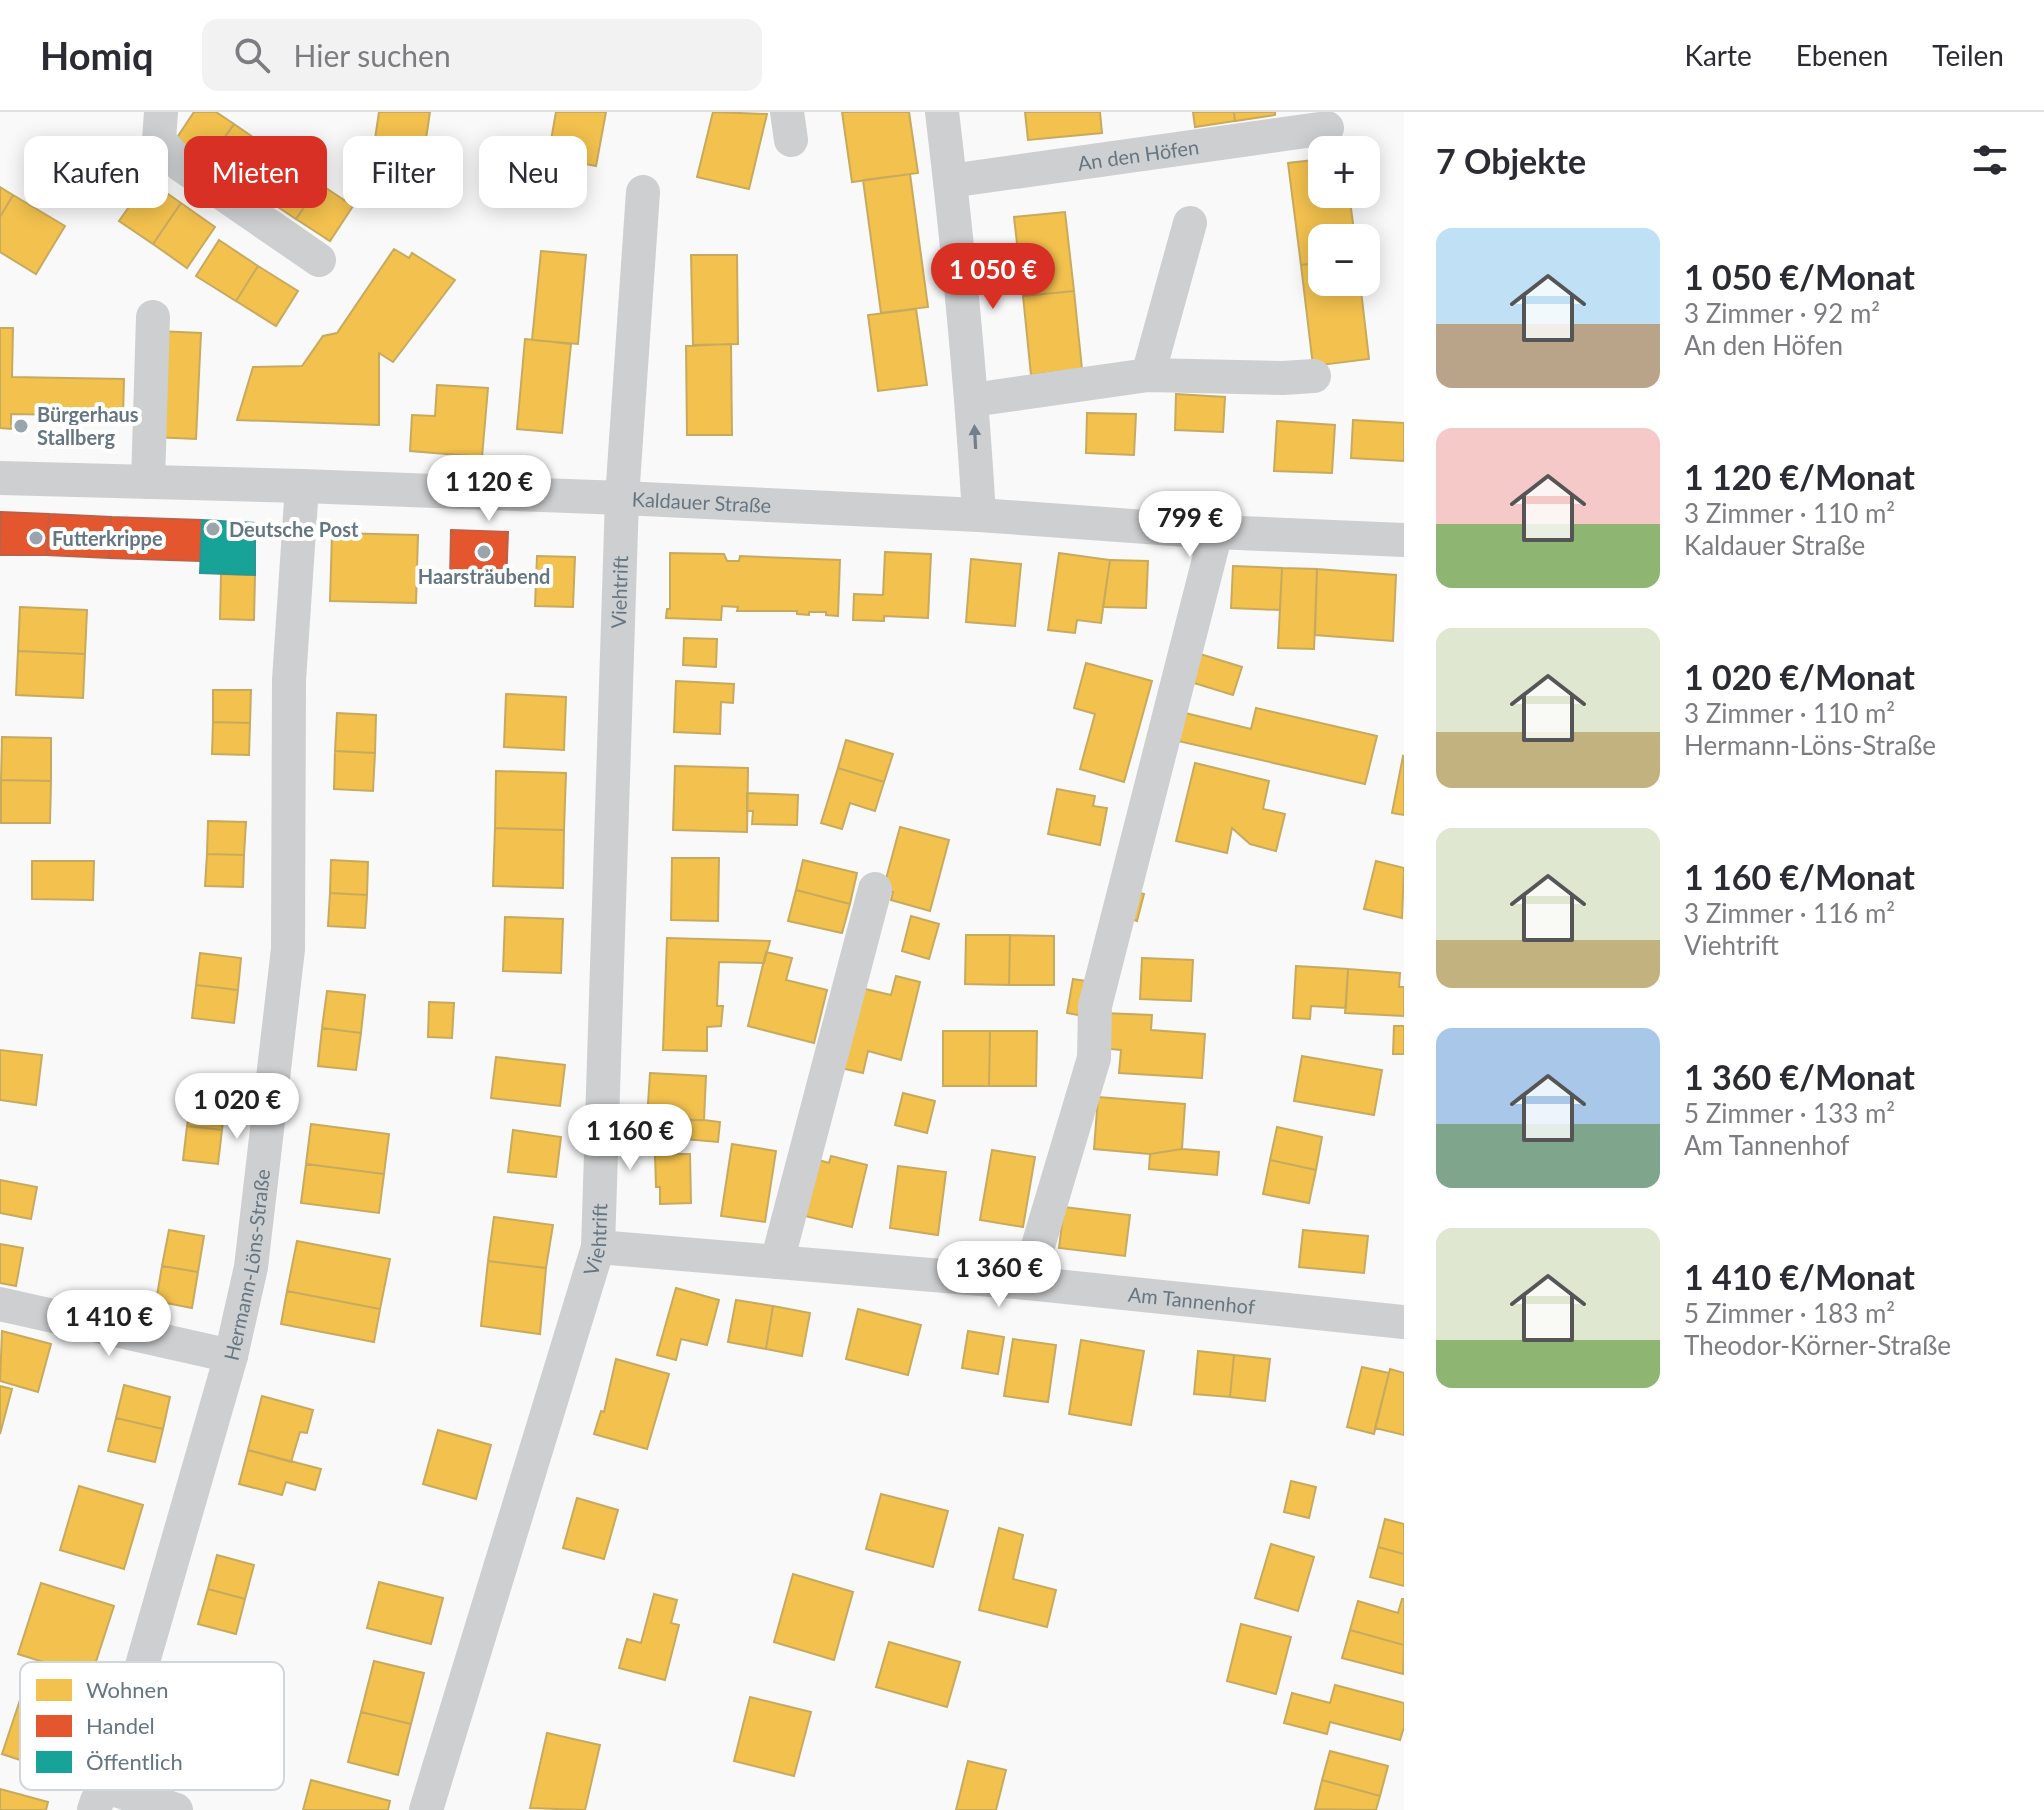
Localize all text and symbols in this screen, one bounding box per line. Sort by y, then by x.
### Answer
search box [202,19,762,91]
text: Homiq [40,32,154,78]
icon: search [230,33,274,77]
text: Hier suchen [294,37,451,73]
text: Karte [1684,38,1752,72]
text: Ebenen [1796,38,1888,72]
text: Teilen [1932,38,2004,72]
street label: An den Höfen [1076,134,1200,175]
chip: Kaufen [24,136,168,208]
chip: Mieten [184,136,327,208]
chip: Filter [343,136,463,208]
chip: Neu [479,136,587,208]
map controls [1308,136,1380,296]
button: + [1308,136,1380,208]
icon: filters [1968,138,2012,182]
text: 7 Objekte [1436,140,1586,181]
button: − [1308,224,1380,296]
pin: 1 050 € [919,243,1067,311]
text: 1 050 € [949,253,1037,285]
text: 1 050 €/Monat [1684,256,1915,297]
icon: home [1500,260,1596,356]
text: 3 Zimmer · 92 m² [1684,297,1880,329]
text: An den Höfen [1684,329,1843,361]
place label: Bürgerhaus Stallberg [37,402,139,449]
marker: Bürgerhaus Stallberg [12,417,30,435]
one-way arrow [968,424,981,449]
pin: 1 120 € [415,455,563,523]
text: 1 120 €/Monat [1684,456,1915,497]
icon: home [1500,460,1596,556]
text: 1 120 € [445,465,533,497]
street label: Kaldauer Straße [631,486,772,517]
pin: 799 € [1134,491,1246,559]
text: 3 Zimmer · 110 m² [1684,497,1895,529]
text: 799 € [1157,501,1223,533]
place label: Deutsche Post [229,517,359,541]
marker: Deutsche Post [204,520,222,538]
place label: Futterkrippe [52,526,163,550]
marker: Futterkrippe [27,529,45,547]
text: Kaldauer Straße [1684,529,1865,561]
marker: Haarsträubend [475,543,493,561]
street label: Viehtrift [606,555,632,629]
place label: Haarsträubend [418,564,550,588]
text: 1 020 €/Monat [1684,656,1915,697]
icon: home [1500,660,1596,756]
text: 3 Zimmer · 110 m² [1684,697,1895,729]
text: Hermann-Löns-Straße [1684,729,1936,761]
text: 1 160 €/Monat [1684,856,1915,897]
icon: home [1500,860,1596,956]
text: 3 Zimmer · 116 m² [1684,897,1895,929]
text: Viehtrift [1684,929,1779,961]
text: 1 360 €/Monat [1684,1056,1915,1097]
icon: home [1500,1060,1596,1156]
pin: 1 020 € [163,1073,311,1141]
text: 1 020 € [193,1083,281,1115]
text: 5 Zimmer · 133 m² [1684,1097,1895,1129]
pin: 1 160 € [556,1104,704,1172]
text: 1 160 € [586,1114,674,1146]
text: Am Tannenhof [1684,1129,1849,1161]
street label: Hermann-Löns-Straße [218,1168,274,1363]
street label: Viehtrift [578,1203,611,1278]
pin: 1 360 € [925,1241,1073,1309]
text: 1 360 € [955,1251,1043,1283]
text: 1 410 €/Monat [1684,1256,1915,1297]
icon: home [1500,1260,1596,1356]
street label: Am Tannenhof [1127,1282,1256,1319]
pin: 1 410 € [35,1290,183,1358]
text: 5 Zimmer · 183 m² [1684,1297,1895,1329]
text: 1 410 € [65,1300,153,1332]
text: Theodor-Körner-Straße [1684,1329,1951,1361]
legend [20,1662,284,1790]
text: Wohnen [86,1676,168,1703]
text: Handel [86,1712,155,1739]
text: Öffentlich [86,1748,183,1775]

